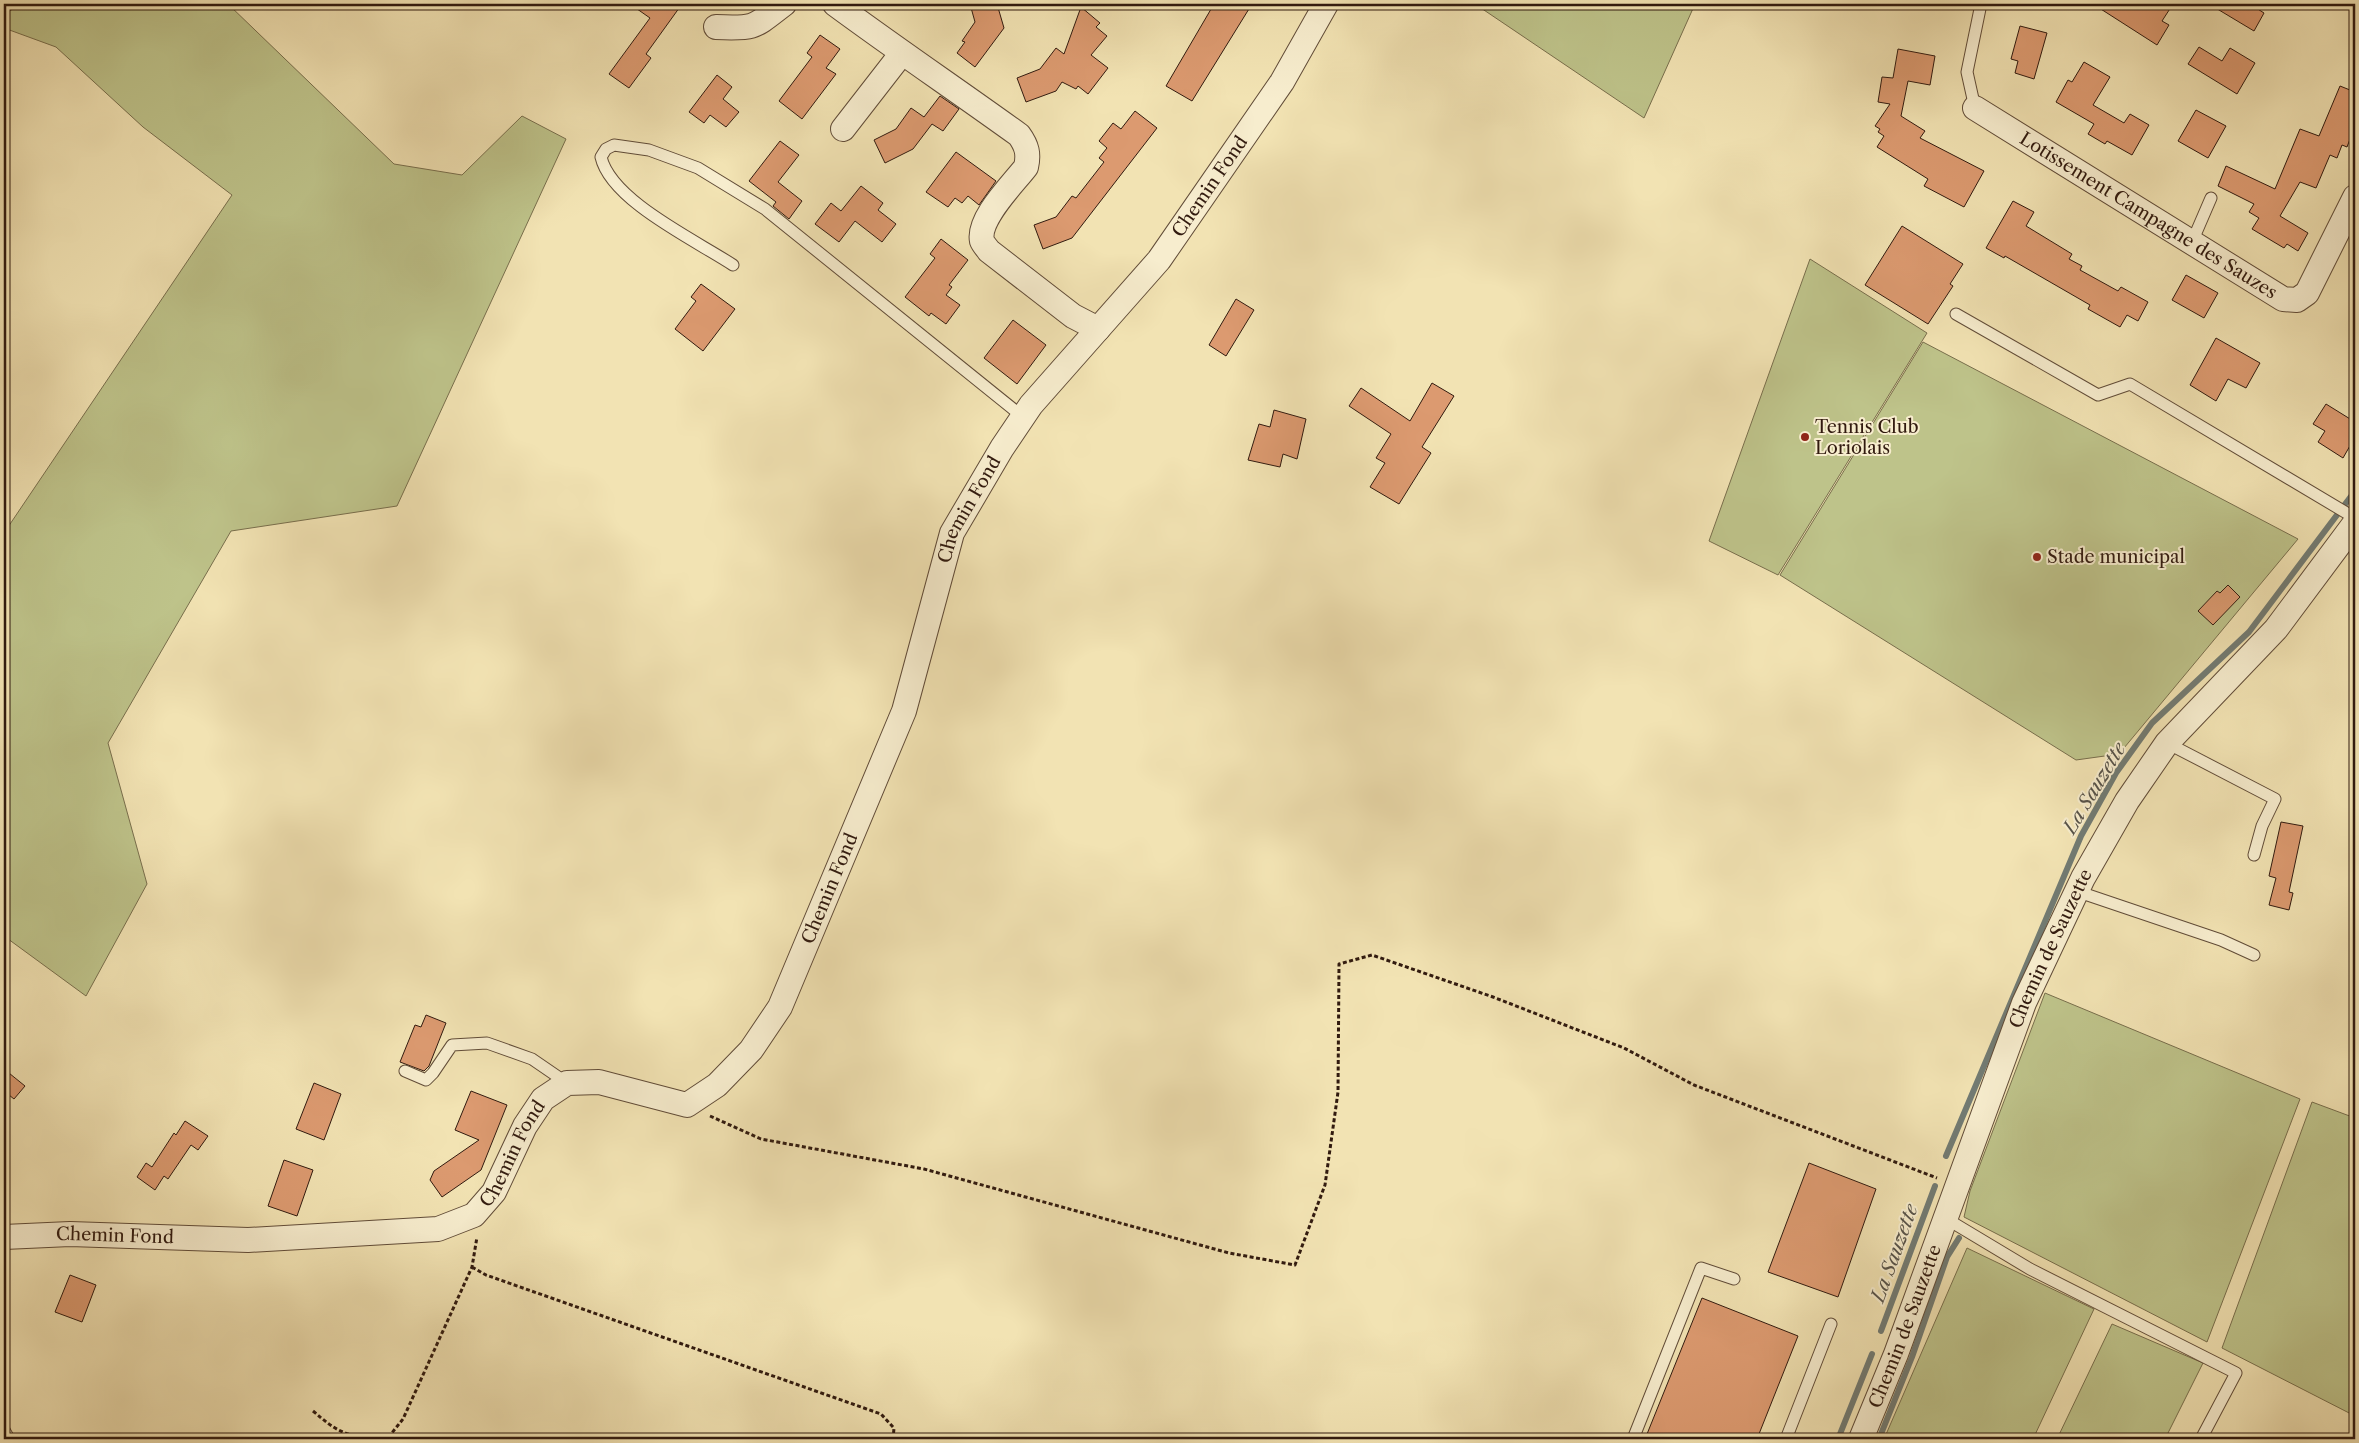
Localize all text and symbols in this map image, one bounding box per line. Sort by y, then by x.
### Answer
street label: Lotissement Campagne des Sauzes [2016,128,2281,304]
street label: Chemin Fond [1167,132,1252,241]
place label: Tennis Club Loriolais [1815,416,1919,459]
marker: Tennis Club Loriolais [1799,431,1811,443]
street label: Chemin Fond [933,452,1006,566]
place label: Stade municipal [2047,546,2185,568]
marker: Stade municipal [2031,551,2043,563]
water label: La Sauzette [2057,738,2131,840]
street label: Chemin Fond [797,830,863,947]
street label: Chemin de Sauzette [2005,865,2097,1031]
street label: Chemin Fond [475,1096,550,1212]
water label: La Sauzette [1865,1200,1923,1307]
street label: Chemin Fond [56,1223,174,1248]
street label: Chemin de Sauzette [1864,1242,1946,1411]

